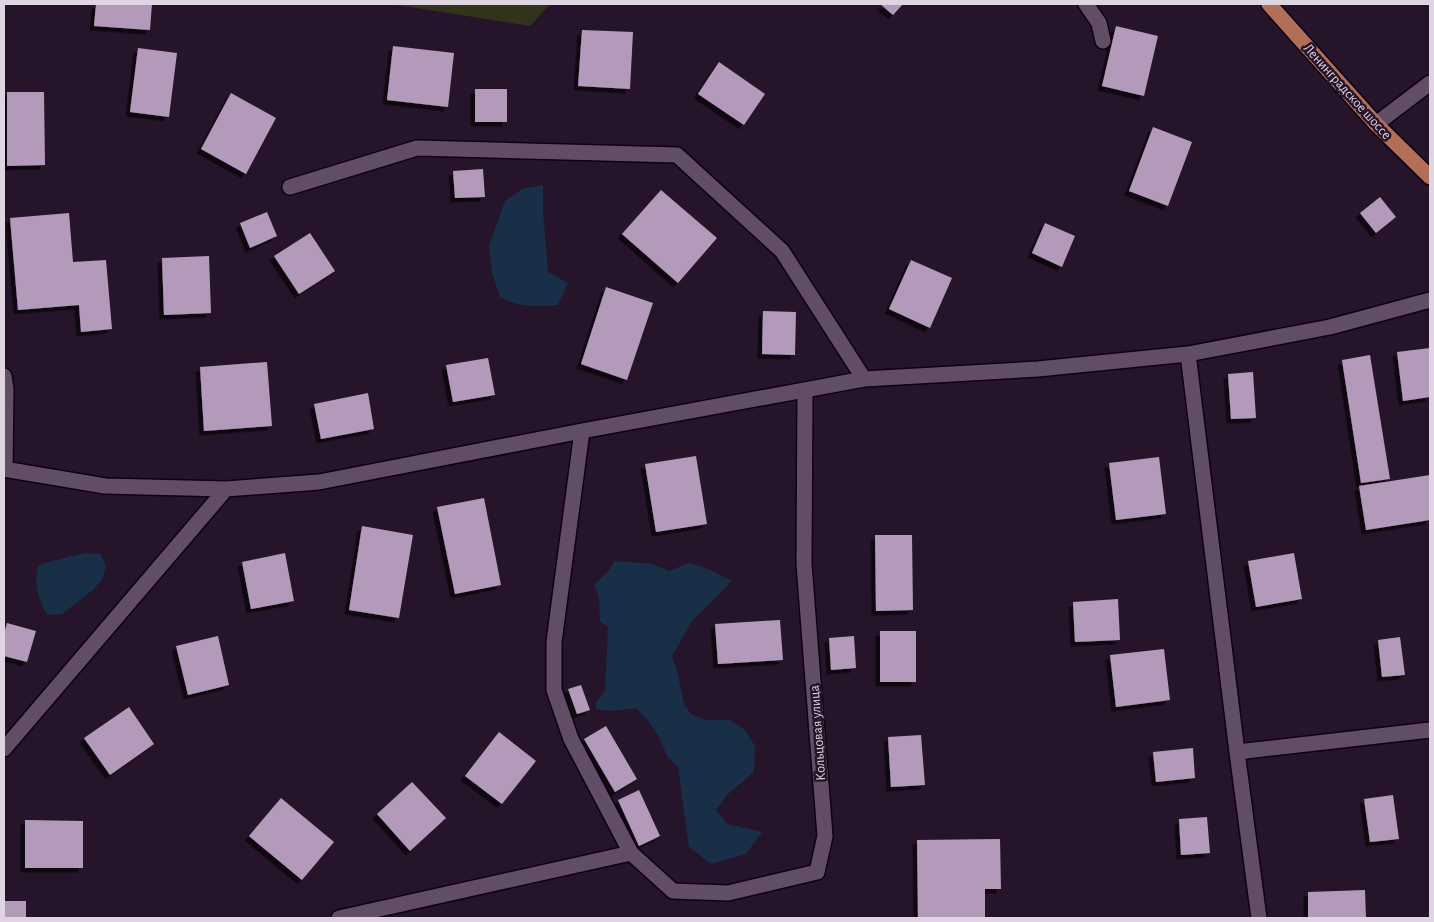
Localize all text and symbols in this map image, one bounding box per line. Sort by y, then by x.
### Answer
street label: Ленинградское шоссе [1301,41,1394,142]
street label: Кольцовая улица [808,684,828,781]

